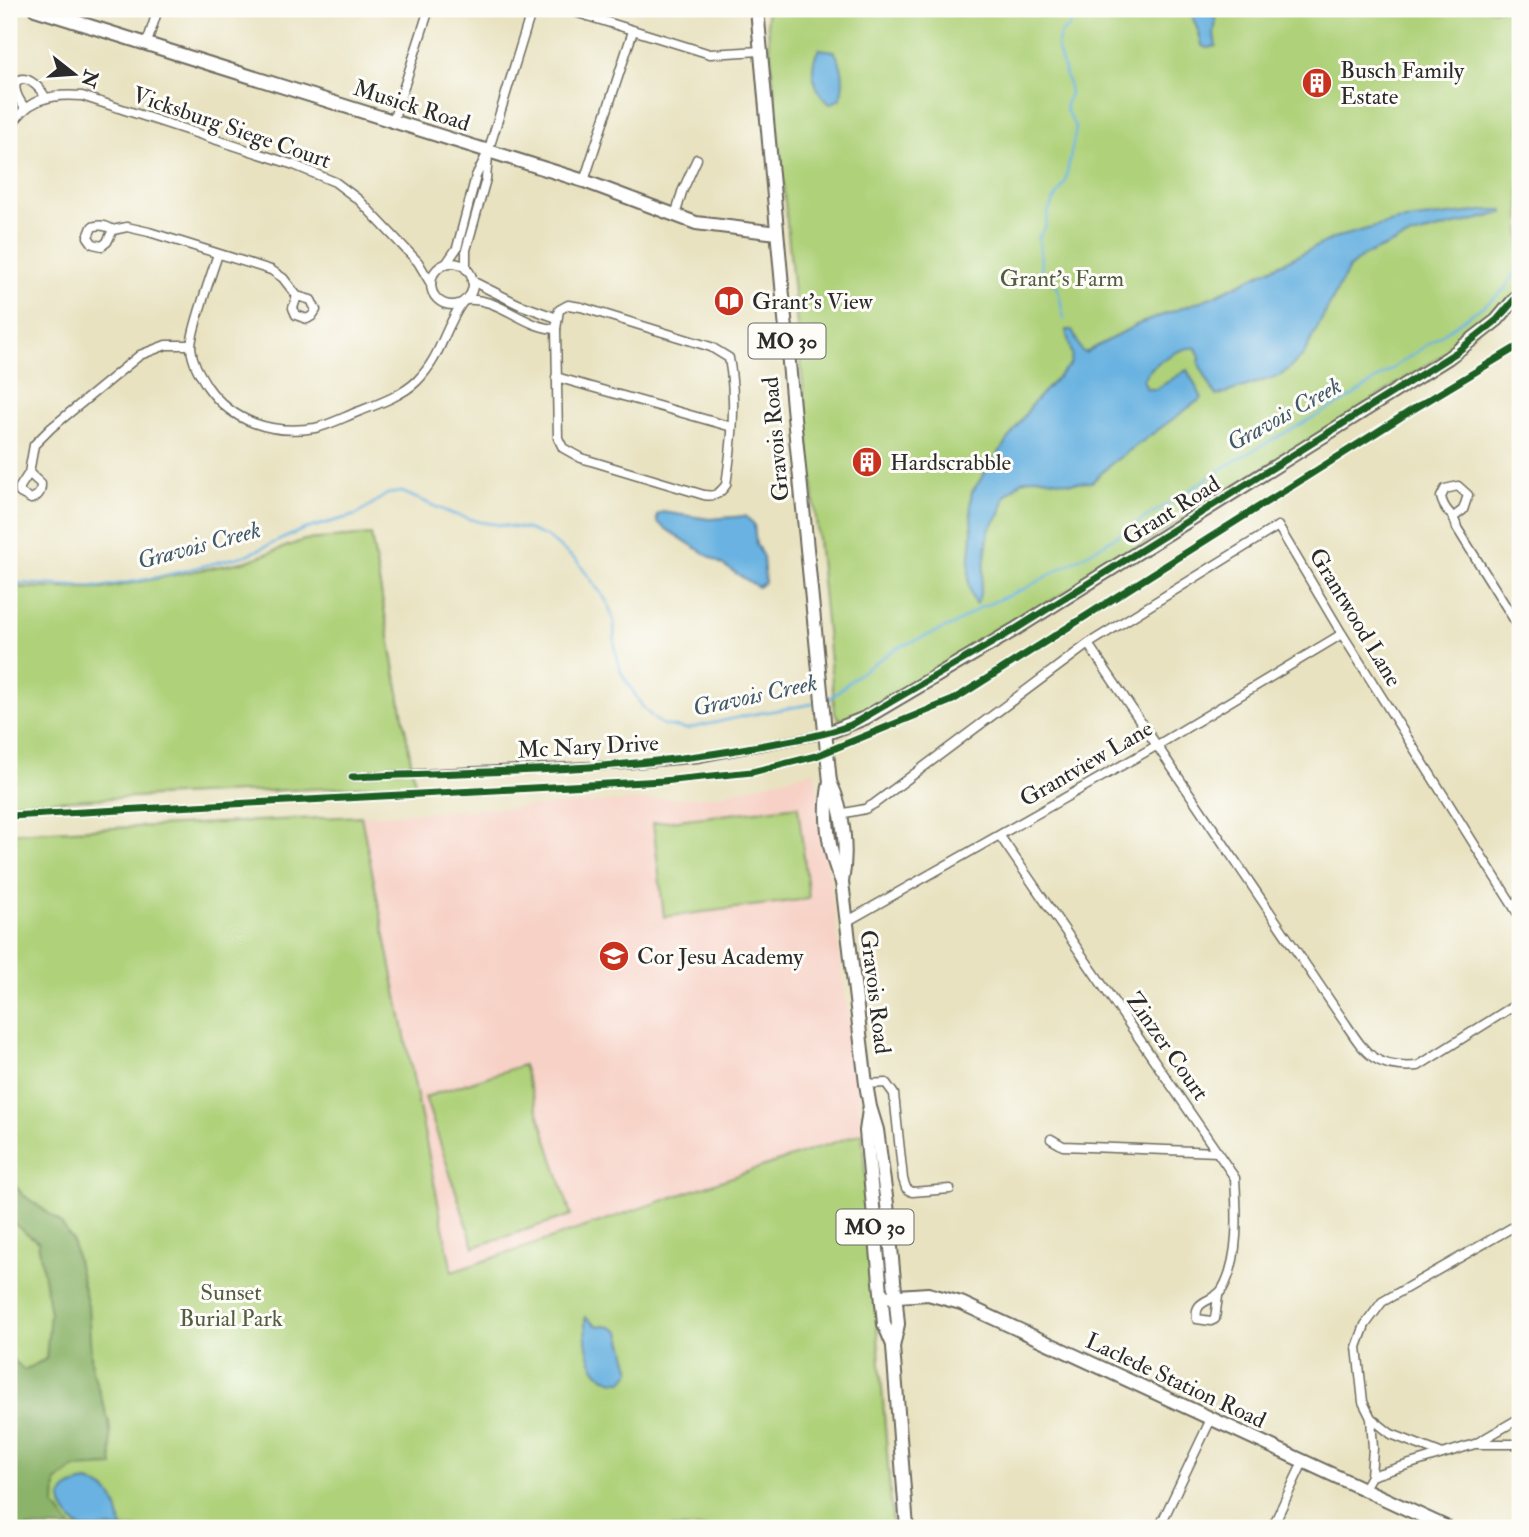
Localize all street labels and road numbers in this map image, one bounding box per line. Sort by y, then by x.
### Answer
street label: Musick Road [350,73,474,138]
street label: Vicksburg Siege Court [129,80,335,175]
road number: MO 30 [748,324,826,358]
street label: Gravois Road [756,376,795,502]
street label: Grant Road [1117,469,1225,552]
street label: Grantwood Lane [1303,543,1408,692]
street label: Grantview Lane [1015,714,1158,813]
street label: Mc Nary Drive [517,728,660,765]
street label: Gravois Road [854,928,897,1056]
street label: Zinzer Court [1120,987,1215,1106]
road number: MO 30 [836,1210,914,1244]
street label: Laclede Station Road [1081,1326,1271,1435]

